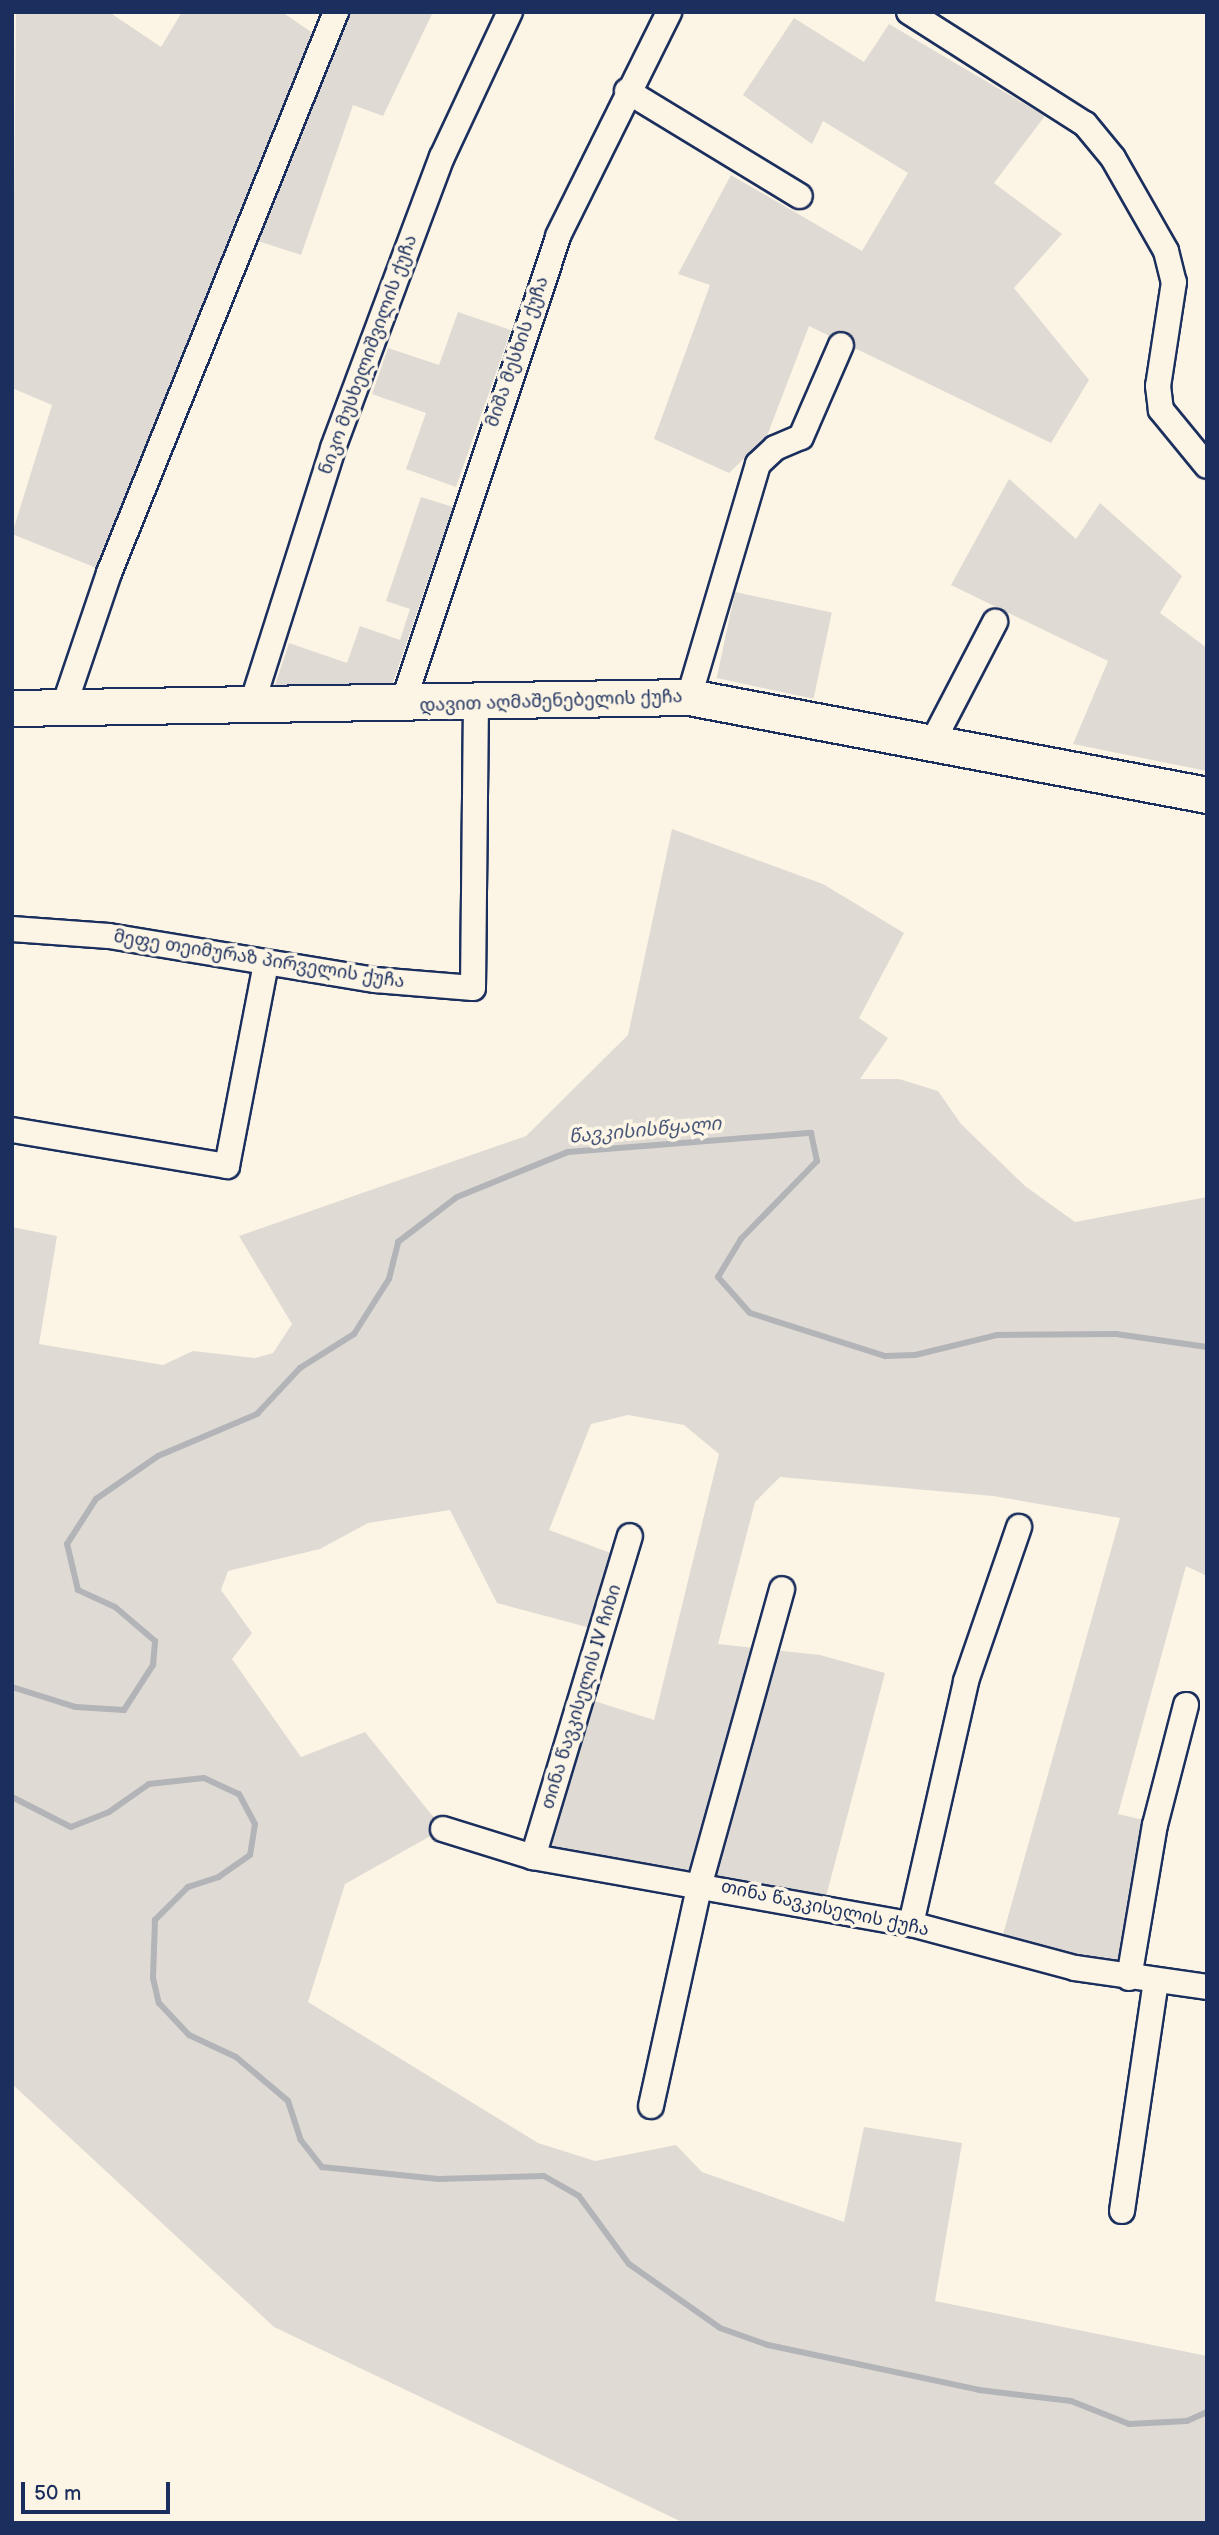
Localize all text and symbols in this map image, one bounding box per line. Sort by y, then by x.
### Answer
street label: ნიკო მუსხელიშვილის ქუჩა [316,232,422,478]
street label: მიშა მესხის ქუჩა [482,274,554,430]
street label: დავით აღმაშენებელის ქუჩა [419,687,683,717]
street label: მეფე თეიმურაზ პირველის ქუჩა [112,926,406,994]
water label: წავკისისწყალი [568,1113,722,1149]
street label: თინა წავკისელის IV ჩიხი [537,1582,627,1812]
street label: თინა წავკისელის ქუჩა [719,1876,931,1942]
scale bar [24,2468,173,2512]
text: 50 m [34,2481,81,2506]

